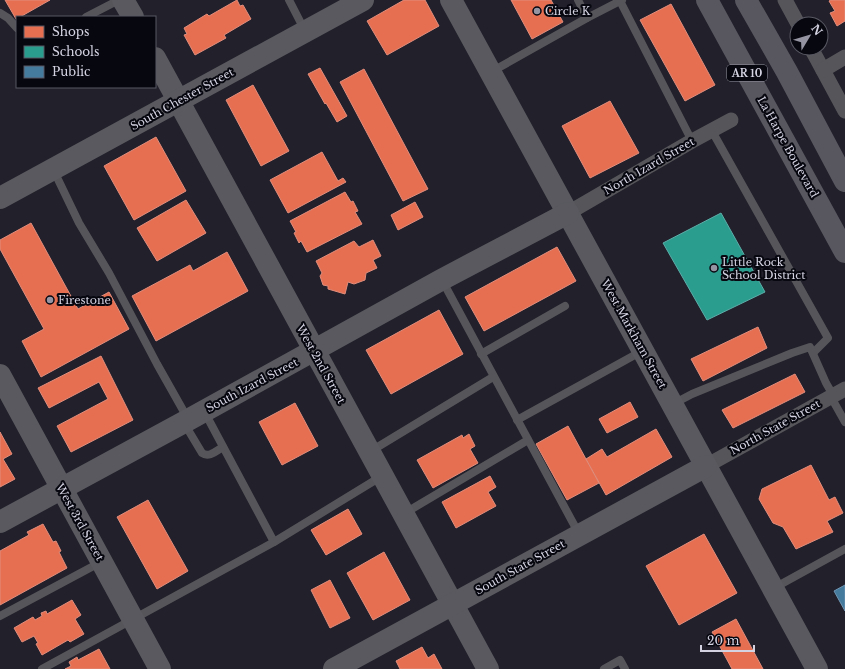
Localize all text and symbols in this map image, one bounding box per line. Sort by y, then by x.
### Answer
place label: Circle K [545,4,591,18]
marker: Circle K [532,6,542,16]
legend [16,16,156,88]
north arrow [789,16,829,56]
text: N [808,21,826,39]
text: Shops [52,24,89,39]
text: Schools [52,44,99,59]
text: Public [52,64,91,79]
street label: South Chester Street [128,64,237,133]
road number: AR 10 [727,65,767,81]
street label: La Harpe Boulevard [754,94,822,201]
street label: North Izard Street [601,134,698,198]
place label: Little Rock School District [722,255,806,282]
marker: Little Rock School District [709,263,719,273]
street label: West Markham Street [598,276,670,392]
place label: Firestone [58,293,111,307]
marker: Firestone [45,295,55,305]
street label: West 2nd Street [293,321,349,407]
street label: South Izard Street [204,354,301,415]
street label: North State Street [727,396,823,458]
street label: West 3rd Street [52,480,107,564]
street label: South State Street [473,536,568,597]
scale bar [701,627,754,653]
text: 20 m [707,633,739,648]

